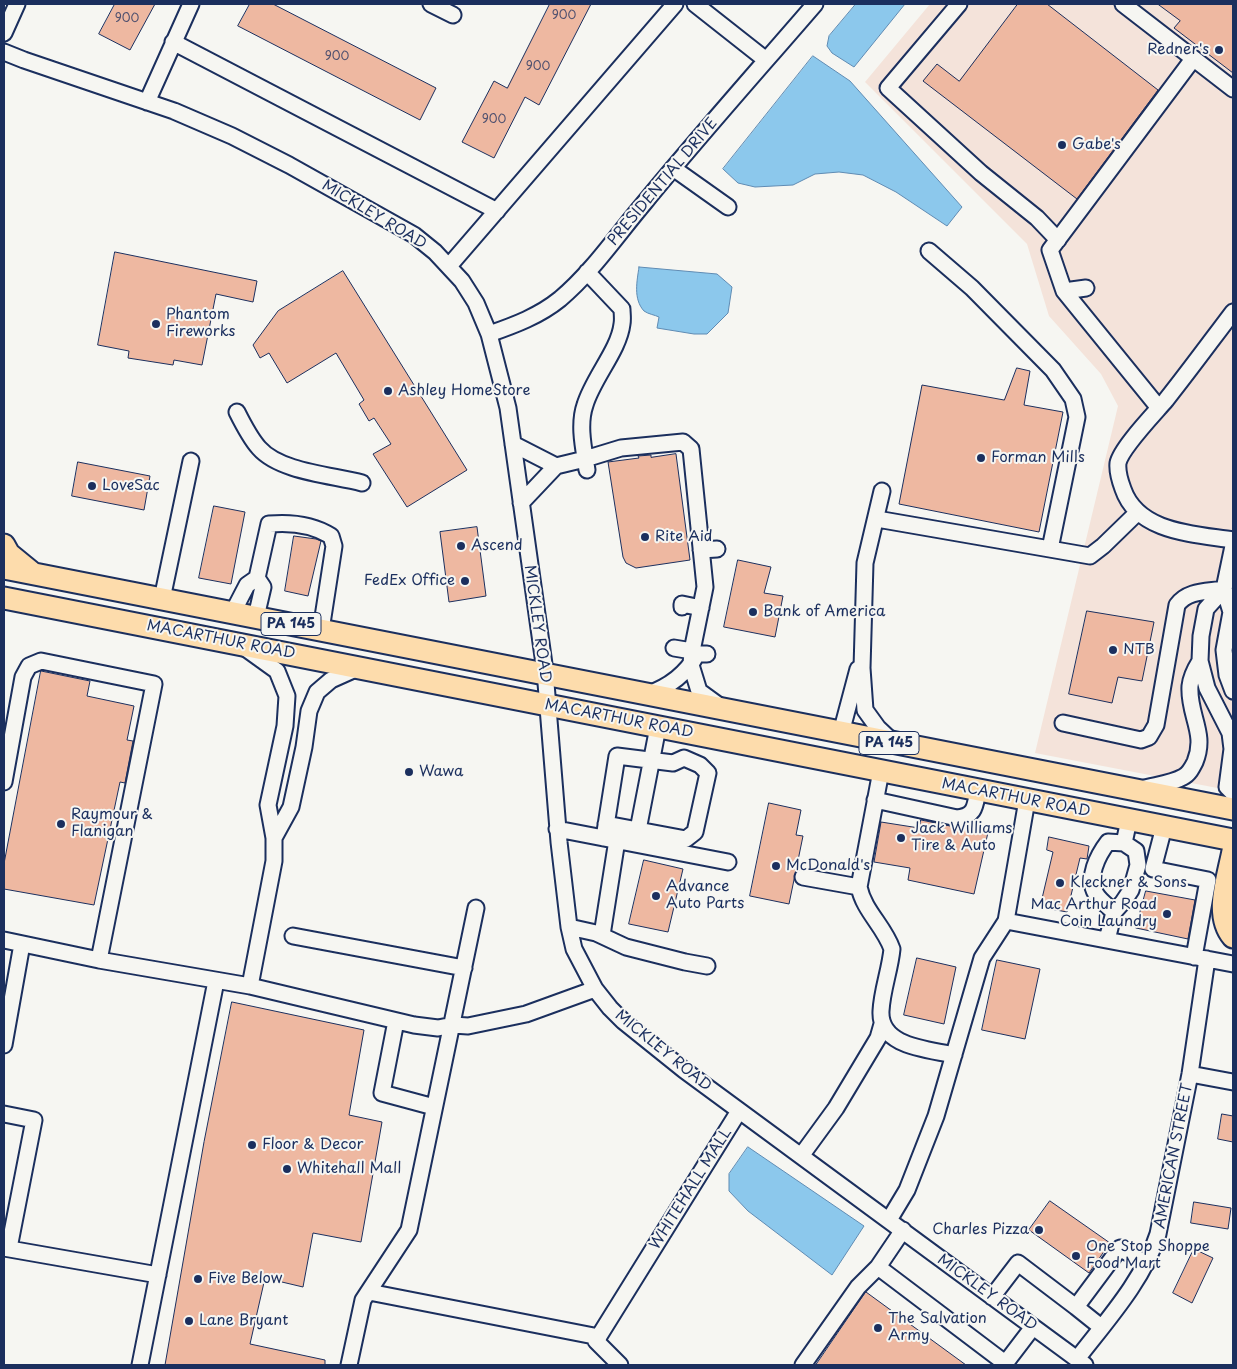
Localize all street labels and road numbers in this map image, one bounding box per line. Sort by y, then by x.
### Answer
street label: PRESIDENTIAL DRIVE [604,115,722,249]
street label: MICKLEY ROAD [318,177,430,253]
street label: MICKLEY ROAD [520,564,554,684]
road number: PA 145 [261,612,321,636]
street label: MACARTHUR ROAD [145,617,297,663]
street label: MACARTHUR ROAD [543,696,695,742]
road number: PA 145 [859,731,919,754]
street label: MACARTHUR ROAD [940,775,1092,821]
street label: MICKLEY ROAD [611,1007,715,1095]
street label: AMERICAN STREET [1151,1082,1197,1230]
street label: WHITEHALL MALL [646,1125,736,1253]
street label: MICKLEY ROAD [934,1251,1040,1335]

